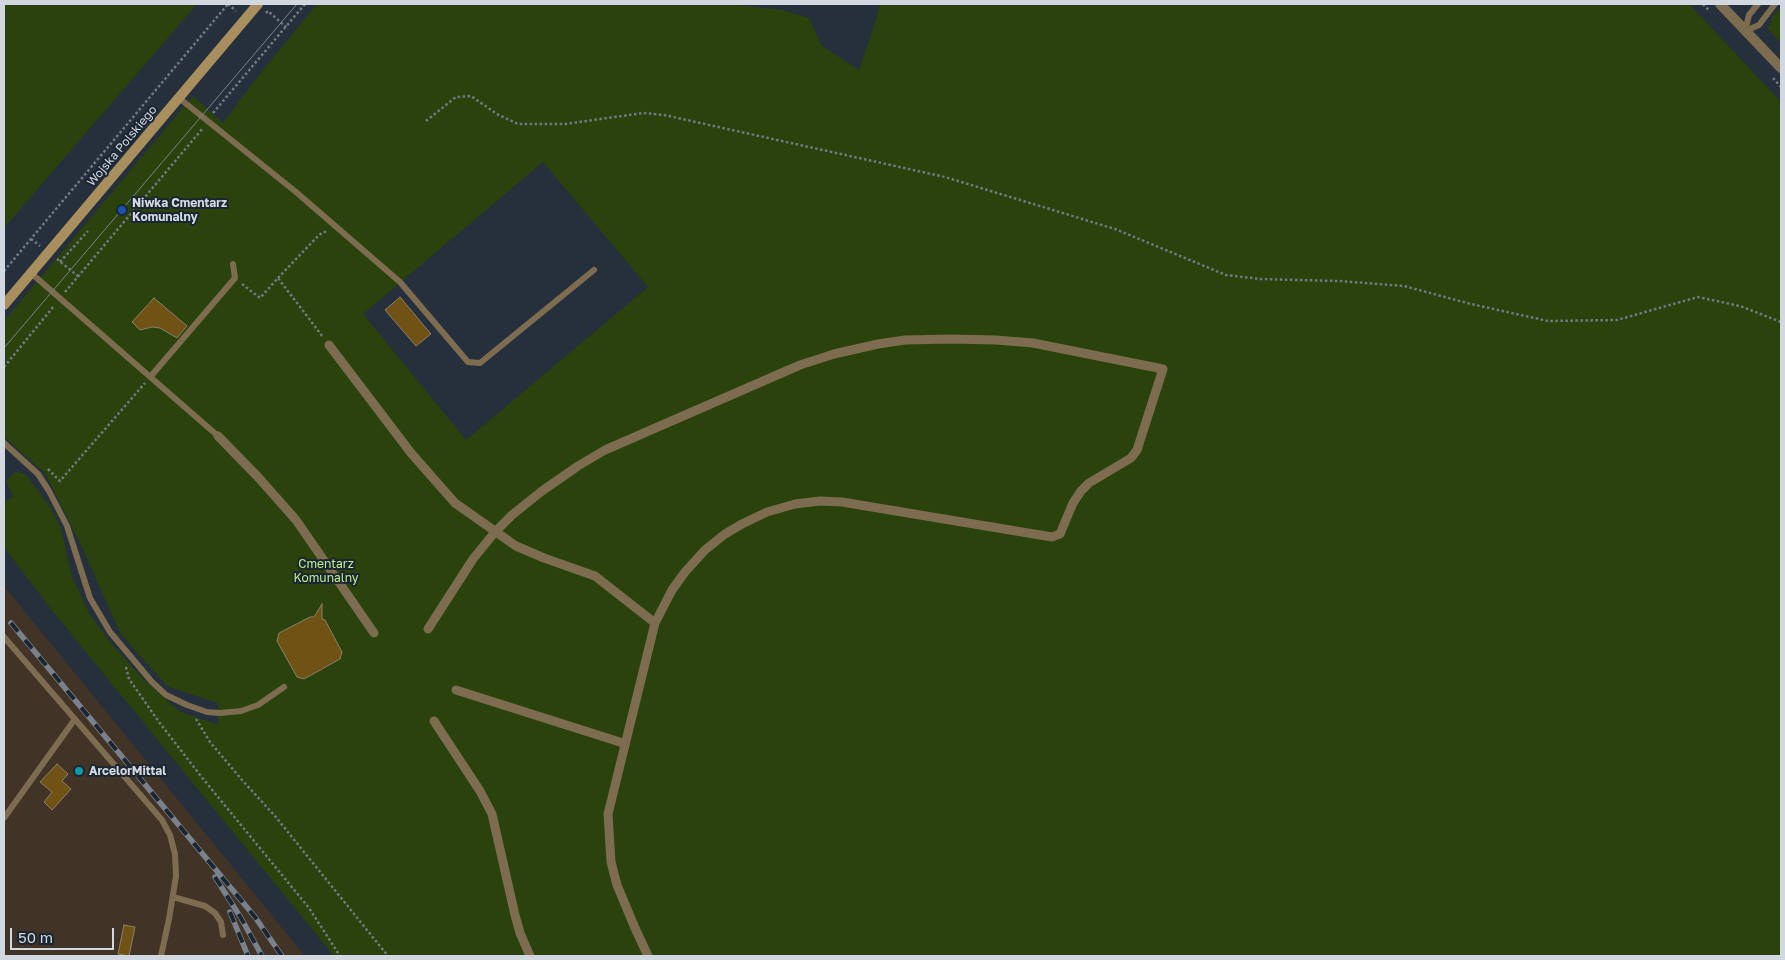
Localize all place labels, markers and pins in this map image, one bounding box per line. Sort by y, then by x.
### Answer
place label: Niwka Cmentarz Komunalny [132,196,227,224]
marker: Niwka Cmentarz Komunalny [116,204,128,216]
place label: ArcelorMittal [89,764,166,778]
marker: ArcelorMittal [73,765,85,777]

